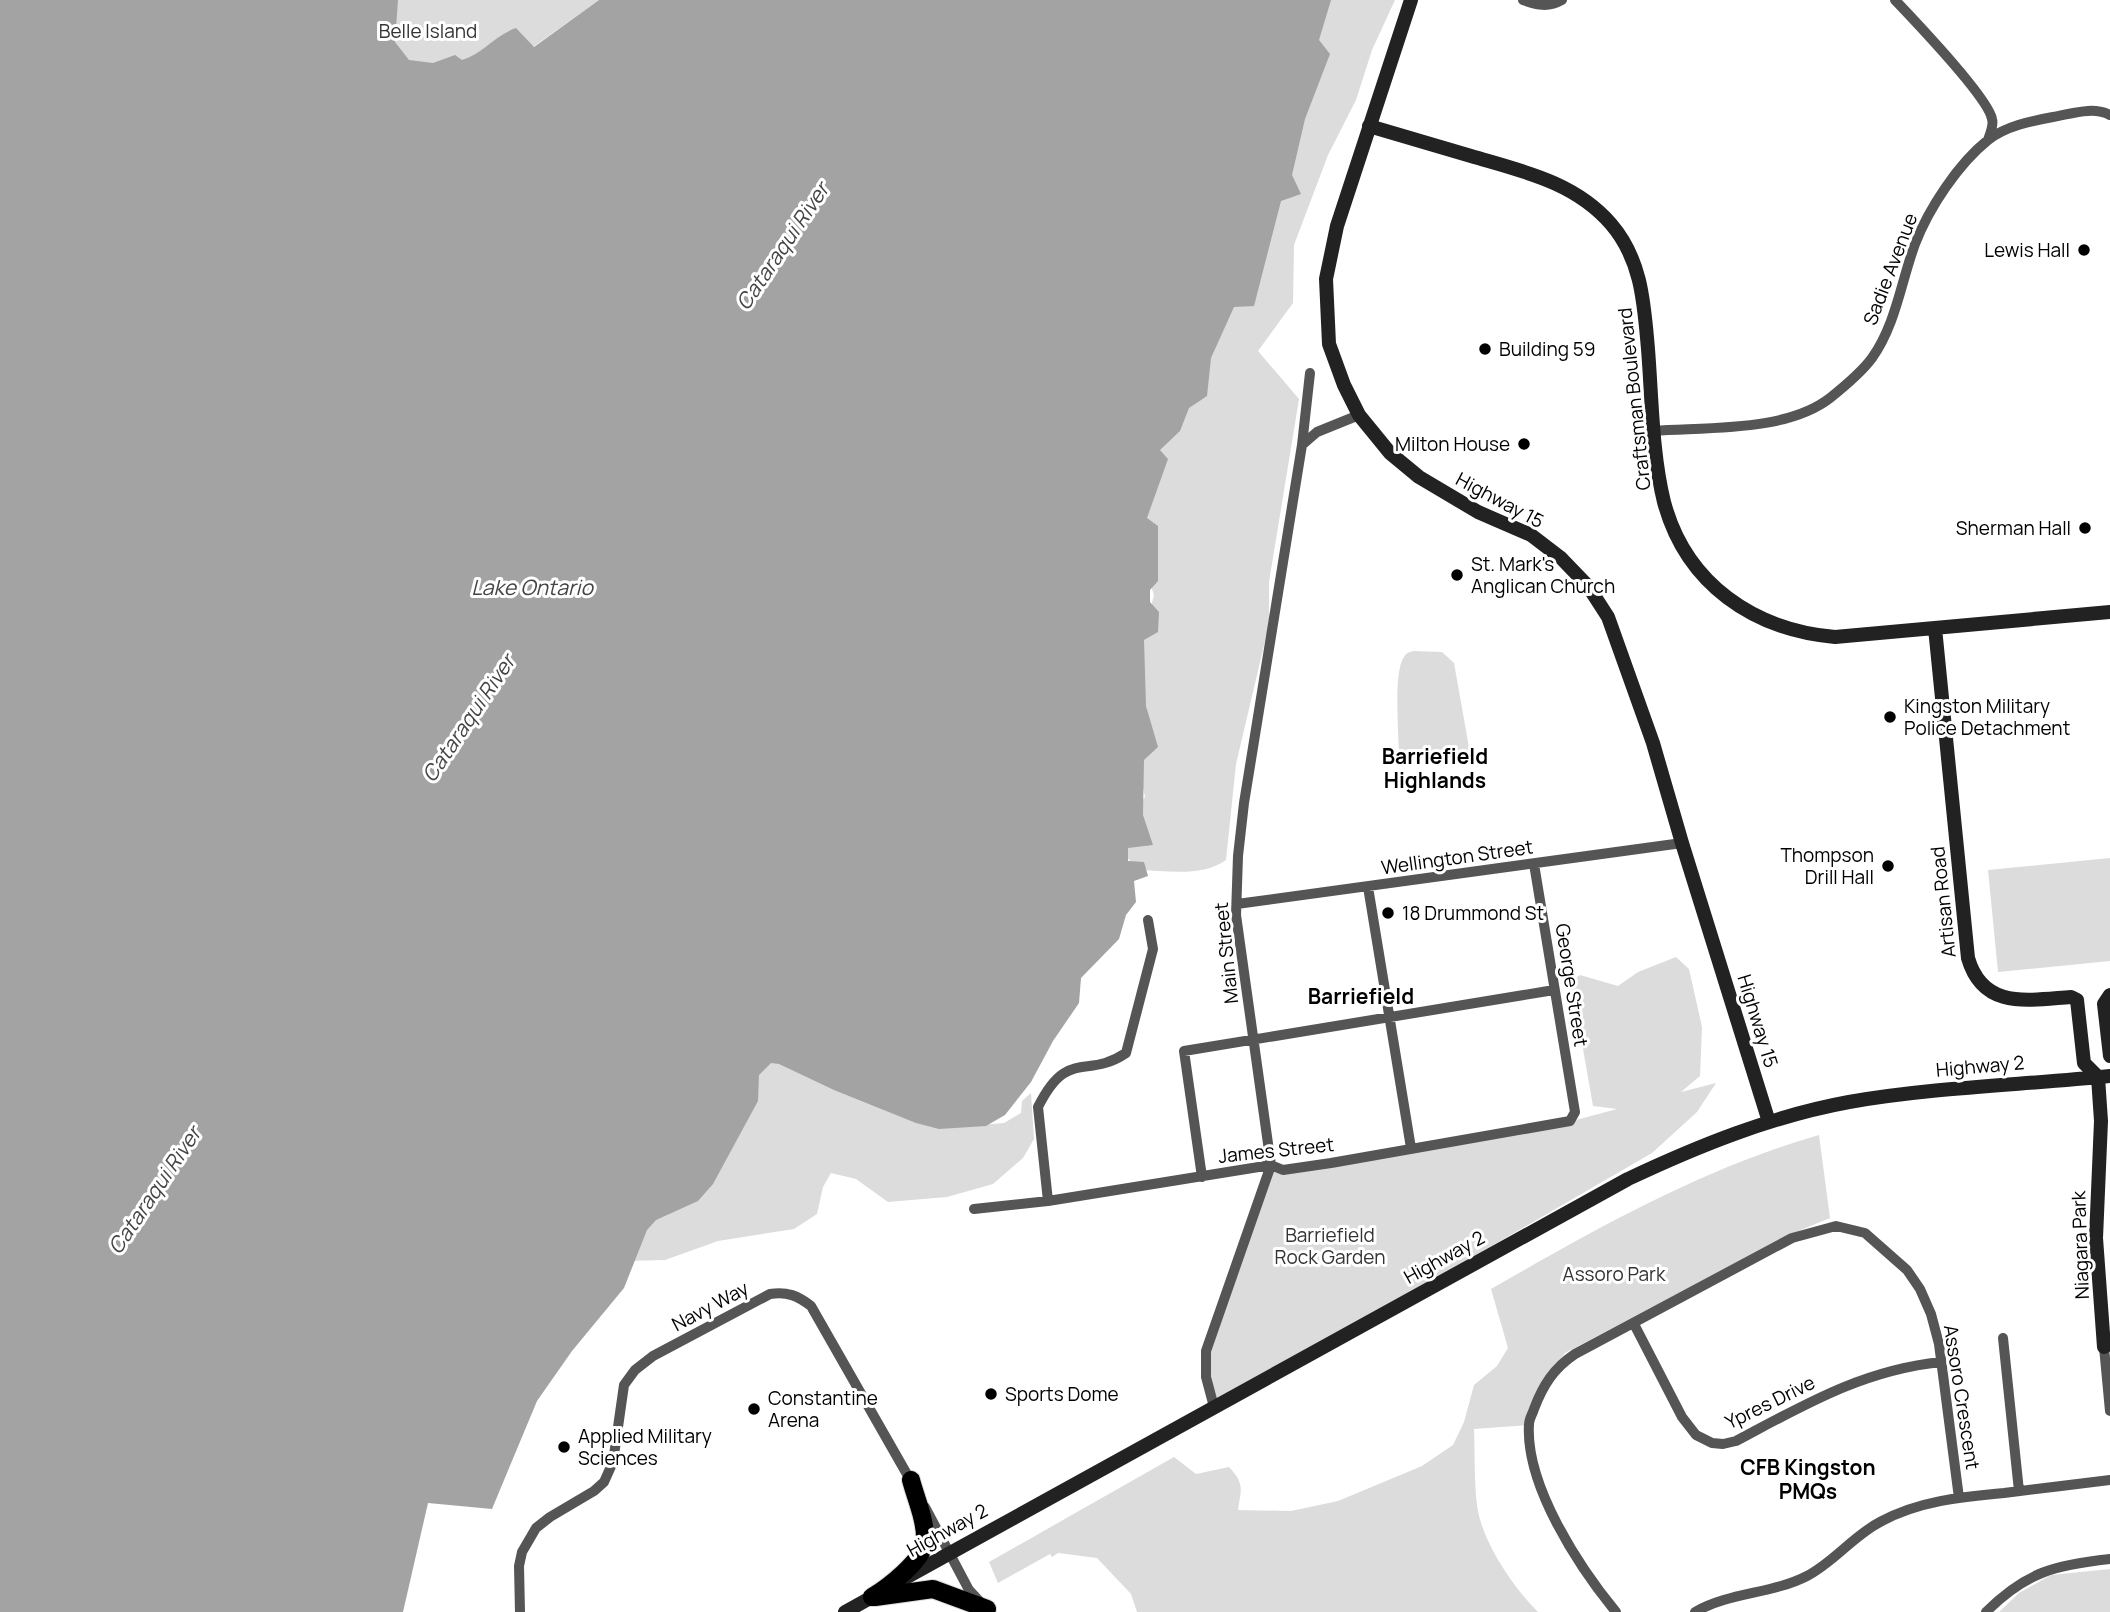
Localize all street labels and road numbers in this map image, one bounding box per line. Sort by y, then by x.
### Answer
street label: Sadie Avenue [1857,209,1923,329]
street label: Craftsman Boulevard [1611,306,1657,492]
street label: Highway 15 [1451,466,1549,534]
street label: Wellington Street [1379,833,1535,881]
street label: Artisan Road [1924,845,1962,959]
street label: Main Street [1208,901,1244,1005]
street label: George Street [1549,922,1595,1048]
street label: Highway 15 [1732,971,1784,1071]
street label: Highway 2 [1935,1049,2025,1083]
street label: James Street [1217,1131,1335,1169]
street label: Niagara Park [2065,1190,2095,1300]
street label: Highway 2 [1399,1224,1489,1290]
street label: Navy Way [667,1275,753,1337]
street label: Assoro Crescent [1938,1323,1986,1471]
street label: Ypres Drive [1721,1369,1819,1435]
street label: Highway 2 [902,1497,992,1563]

